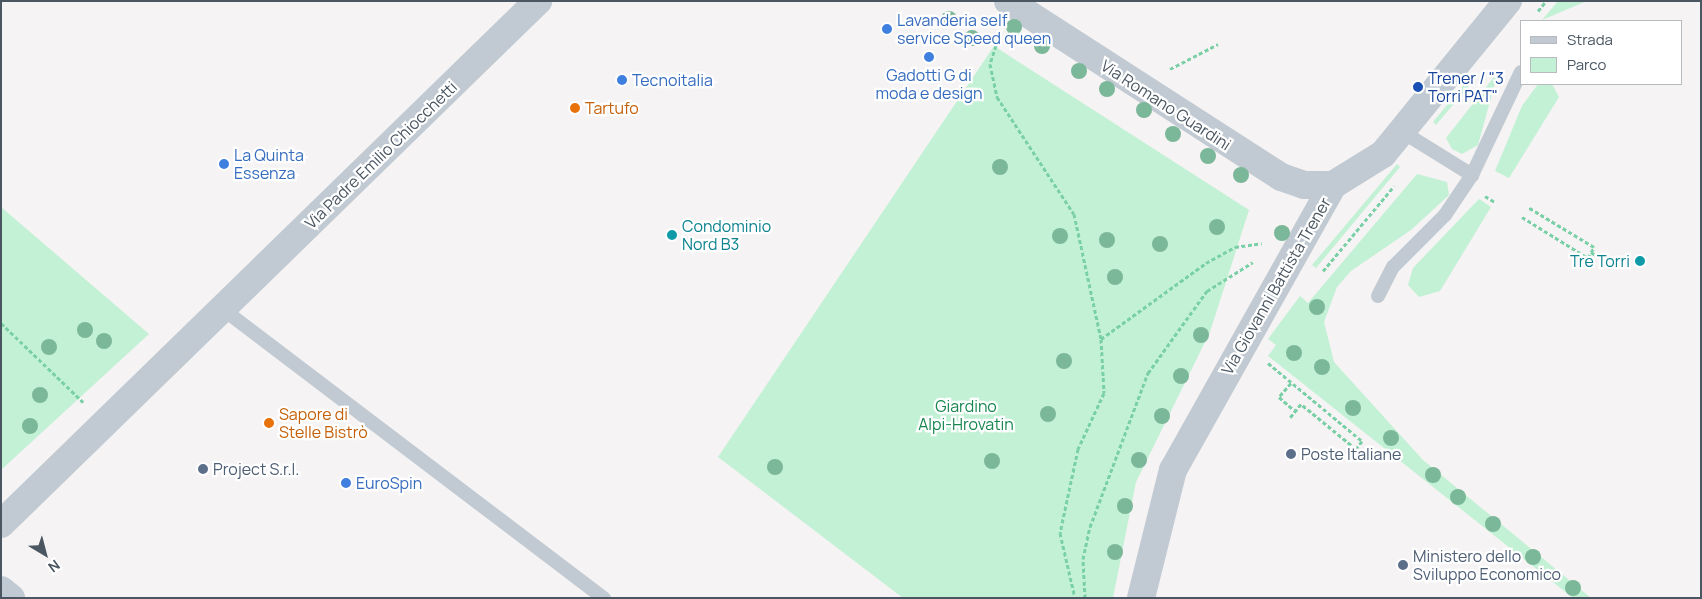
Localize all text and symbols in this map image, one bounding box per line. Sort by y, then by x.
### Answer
place label: Lavanderia self service Speed queen [897,10,1051,48]
legend [1520,20,1682,85]
marker: Lavanderia self service Speed queen [881,23,893,35]
text: Strada [1567,29,1613,50]
marker: Gadotti G di moda e design [923,51,935,63]
text: Parco [1567,54,1606,75]
street label: Via Romano Guardini [1097,56,1235,154]
place label: Gadotti G di moda e design [875,65,983,103]
place label: Trener / "3 Torri PAT" [1428,68,1504,106]
place label: Tecnoitalia [632,70,713,90]
marker: Tecnoitalia [616,74,628,86]
street label: Via Padre Emilio Chiocchetti [301,77,461,233]
marker: Trener / "3 Torri PAT" [1412,81,1424,93]
place label: Tartufo [585,98,639,118]
marker: Tartufo [569,102,581,114]
place label: La Quinta Essenza [234,145,304,183]
marker: La Quinta Essenza [218,158,230,170]
street label: Via Giovanni Battista Trener [1217,194,1335,378]
place label: Condominio Nord B3 [682,216,771,254]
marker: Condominio Nord B3 [666,229,678,241]
place label: Tre Torri [1570,251,1630,271]
marker: Tre Torri [1634,255,1646,267]
park label: Giardino Alpi-Hrovatin [918,396,1014,434]
place label: Sapore di Stelle Bistrò [279,404,368,442]
marker: Sapore di Stelle Bistrò [263,417,275,429]
place label: Poste Italiane [1301,444,1401,464]
marker: Poste Italiane [1285,448,1297,460]
place label: Project S.r.l. [213,459,299,479]
marker: Project S.r.l. [197,463,209,475]
place label: EuroSpin [356,473,422,493]
marker: EuroSpin [340,477,352,489]
north arrow [20,529,70,579]
place label: Ministero dello Sviluppo Economico [1413,546,1561,584]
text: N [45,556,64,577]
marker: Ministero dello Sviluppo Economico [1397,559,1409,571]

